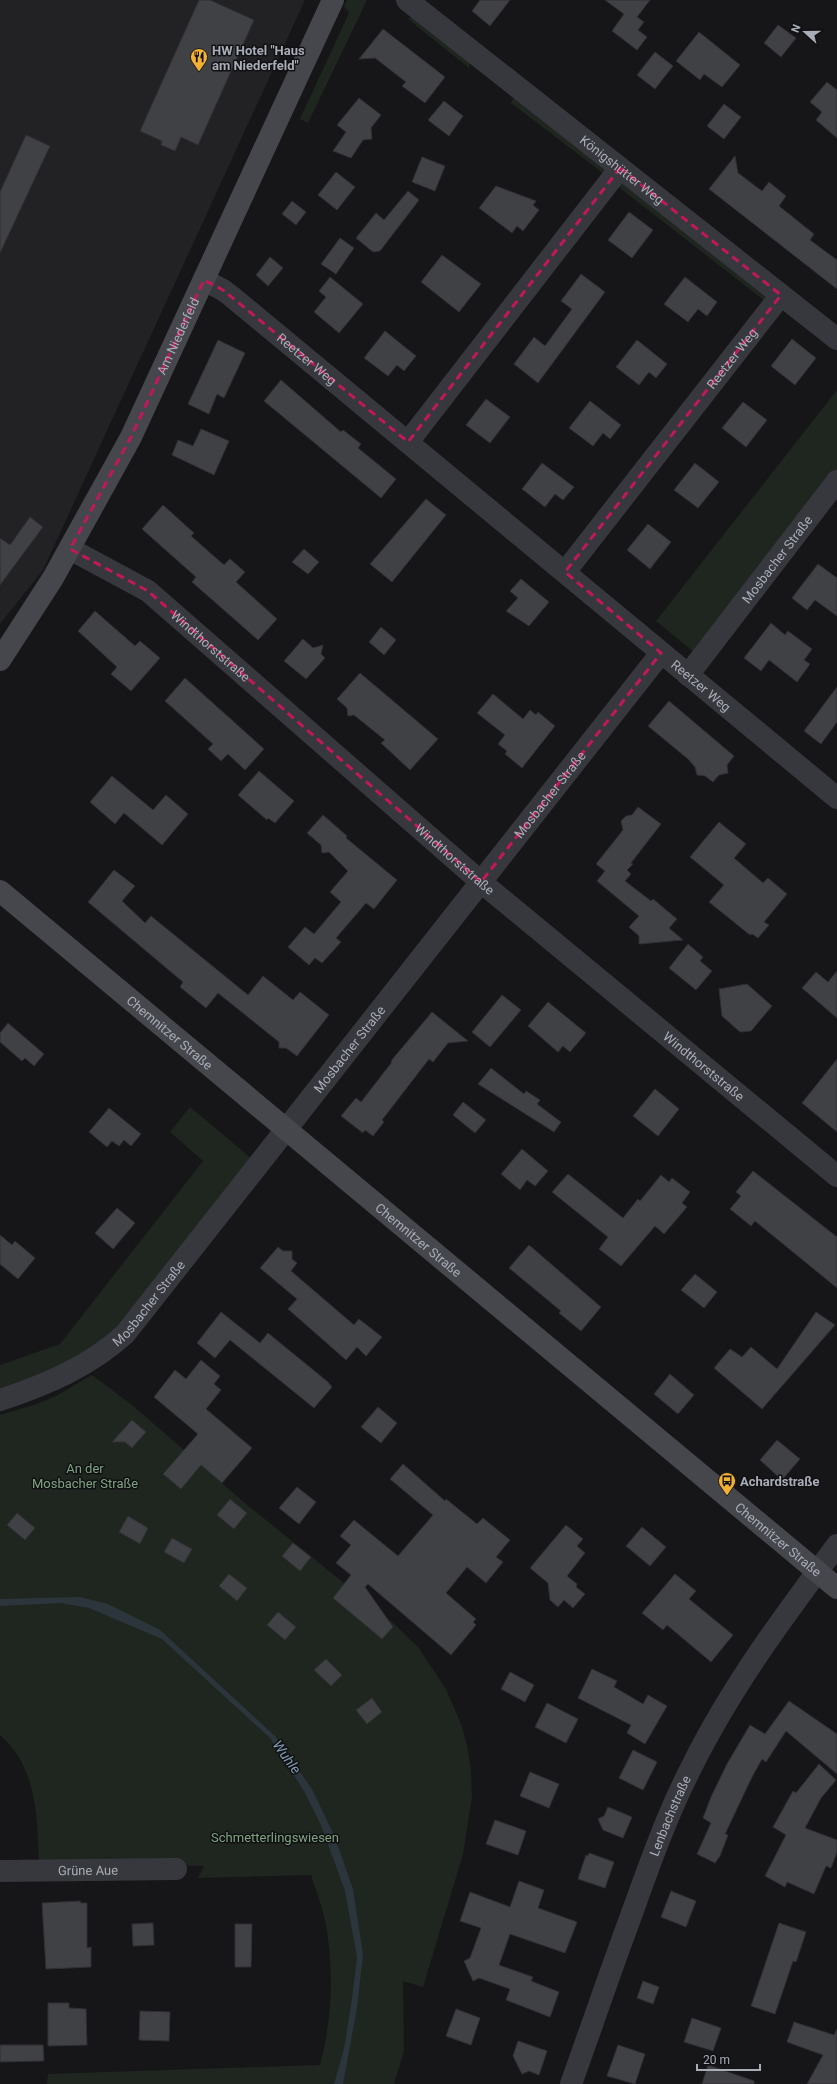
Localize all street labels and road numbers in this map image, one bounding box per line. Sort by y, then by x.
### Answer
street label: Königshütter Weg [577,132,667,207]
street label: Am Niederfeld [153,295,202,377]
street label: Reetzer Weg [703,325,760,392]
street label: Reetzer Weg [274,330,340,388]
street label: Mosbacher Straße [739,512,815,606]
street label: Windthorststraße [168,607,254,685]
street label: Reetzer Weg [668,657,734,714]
street label: Mosbacher Straße [511,748,588,841]
street label: Windthorststraße [412,820,498,898]
street label: Chemnitzer Straße [124,992,216,1073]
street label: Mosbacher Straße [310,1003,388,1095]
street label: Windthorststraße [661,1028,748,1104]
street label: Chemnitzer Straße [373,1200,465,1280]
street label: Mosbacher Straße [109,1257,188,1349]
street label: Chemnitzer Straße [732,1499,825,1579]
street label: Lenbachstraße [646,1773,694,1858]
street label: Grüne Aue [58,1862,118,1878]

